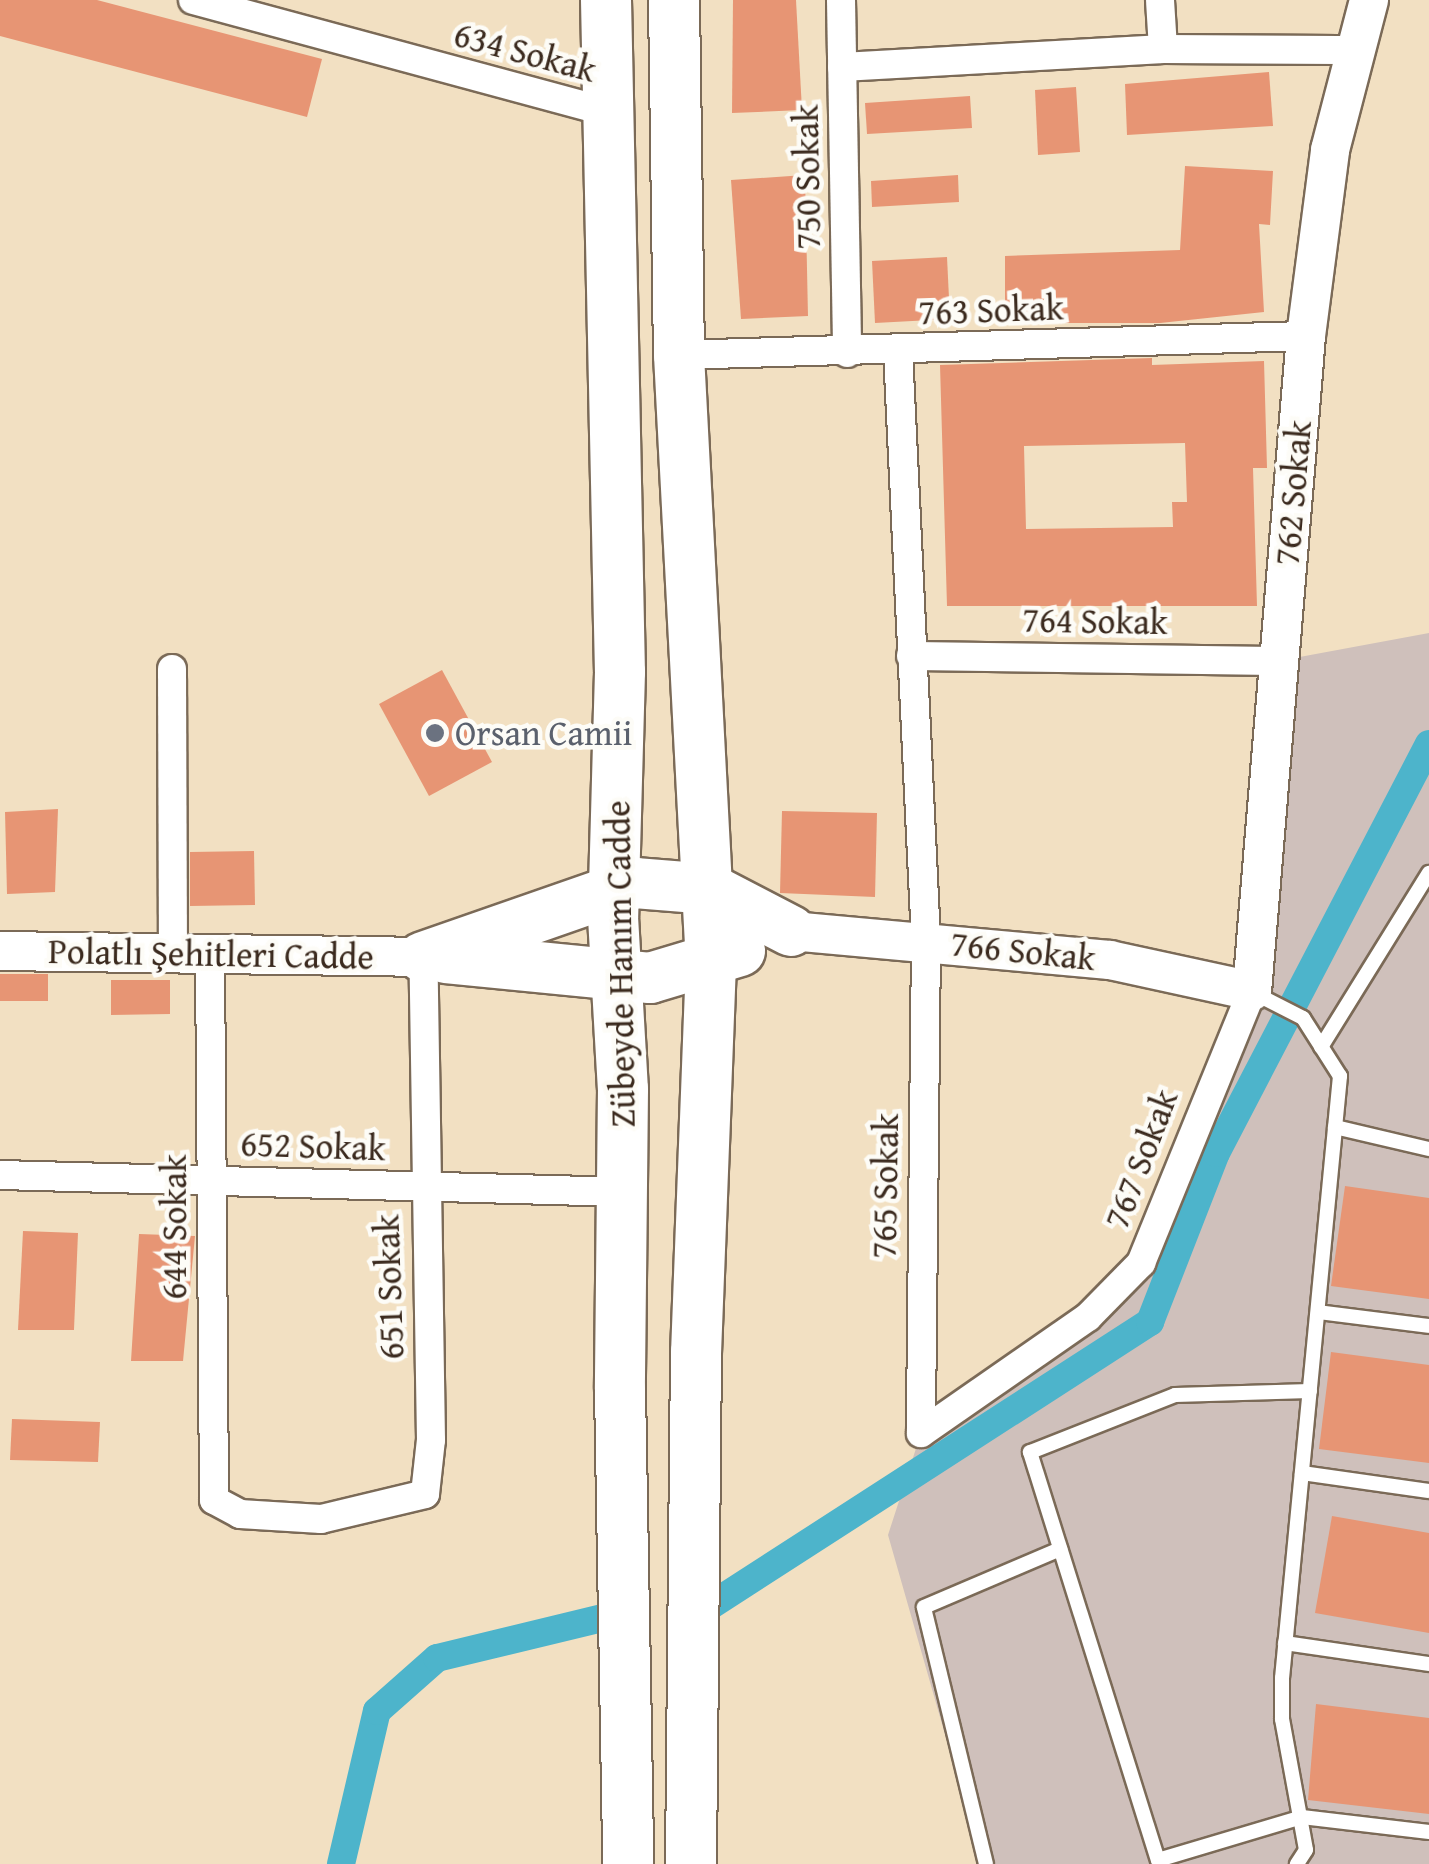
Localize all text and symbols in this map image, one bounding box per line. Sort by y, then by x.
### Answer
street label: 634 Sokak [449,13,601,91]
street label: 750 Sokak [785,104,829,250]
street label: 763 Sokak [918,286,1064,334]
street label: 762 Sokak [1266,419,1320,567]
street label: 764 Sokak [1022,599,1168,643]
place label: Orsan Camii [455,712,632,754]
marker: Orsan Camii [424,722,446,744]
street label: Zübeyde Hanım Cadde [596,800,644,1128]
street label: 766 Sokak [949,923,1097,979]
street label: Polatlı Şehitleri Cadde [48,930,374,978]
street label: 767 Sokak [1095,1084,1187,1234]
street label: 765 Sokak [863,1113,907,1259]
street label: 652 Sokak [240,1122,386,1170]
street label: 644 Sokak [153,1154,195,1300]
street label: 651 Sokak [365,1214,413,1360]

